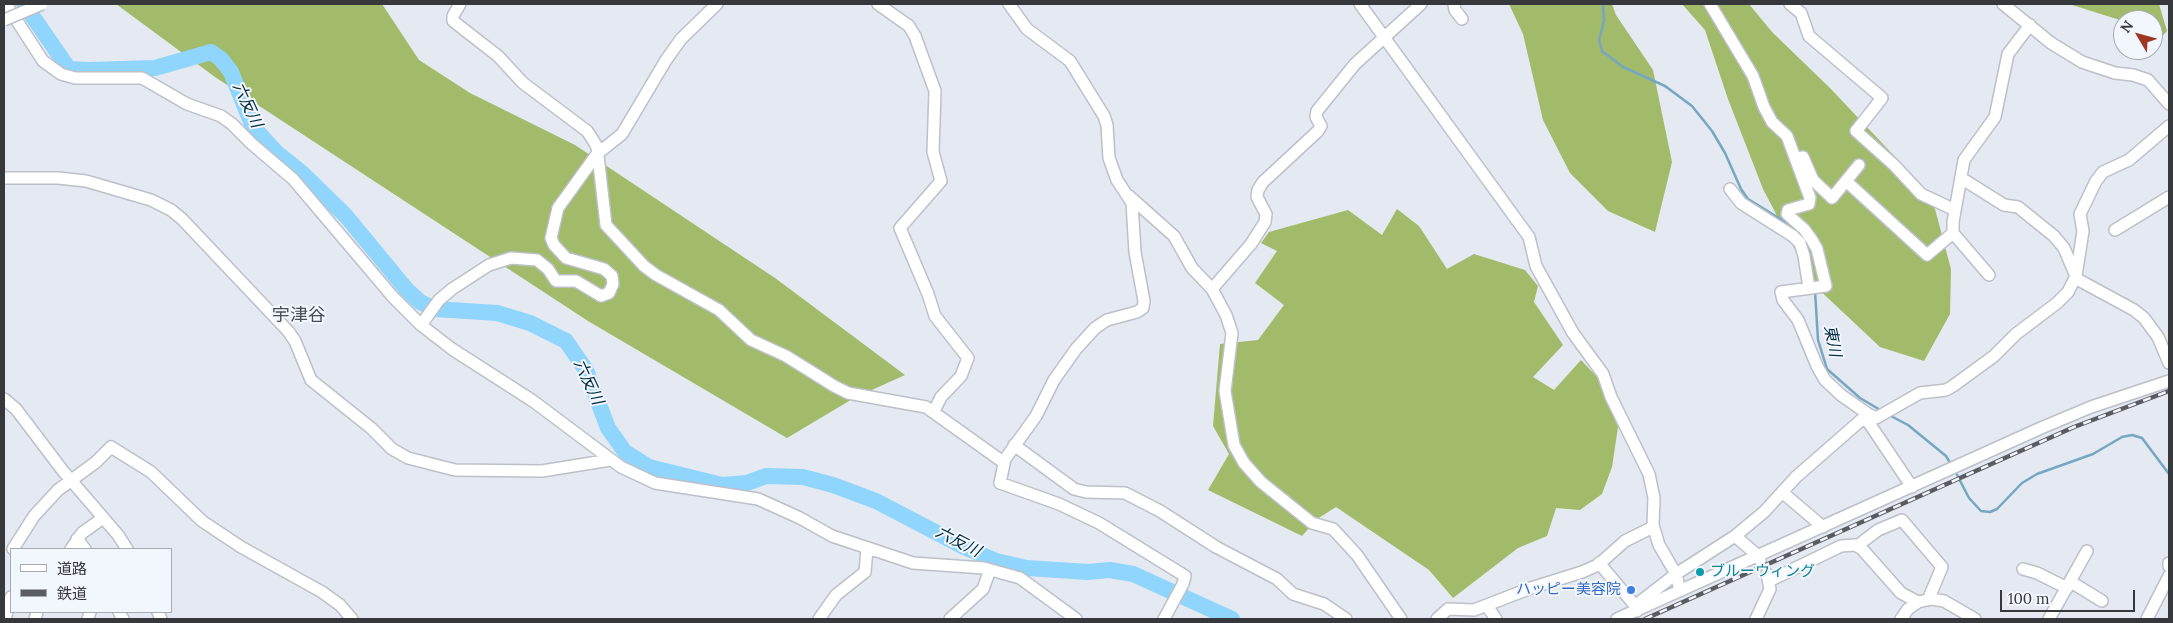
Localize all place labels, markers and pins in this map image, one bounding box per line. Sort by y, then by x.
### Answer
place label: ブルーウィング [1710,563,1815,581]
marker: ブルーウィング [1694,566,1706,578]
place label: ハッピー美容院 [1516,581,1621,599]
marker: ハッピー美容院 [1625,584,1637,596]

